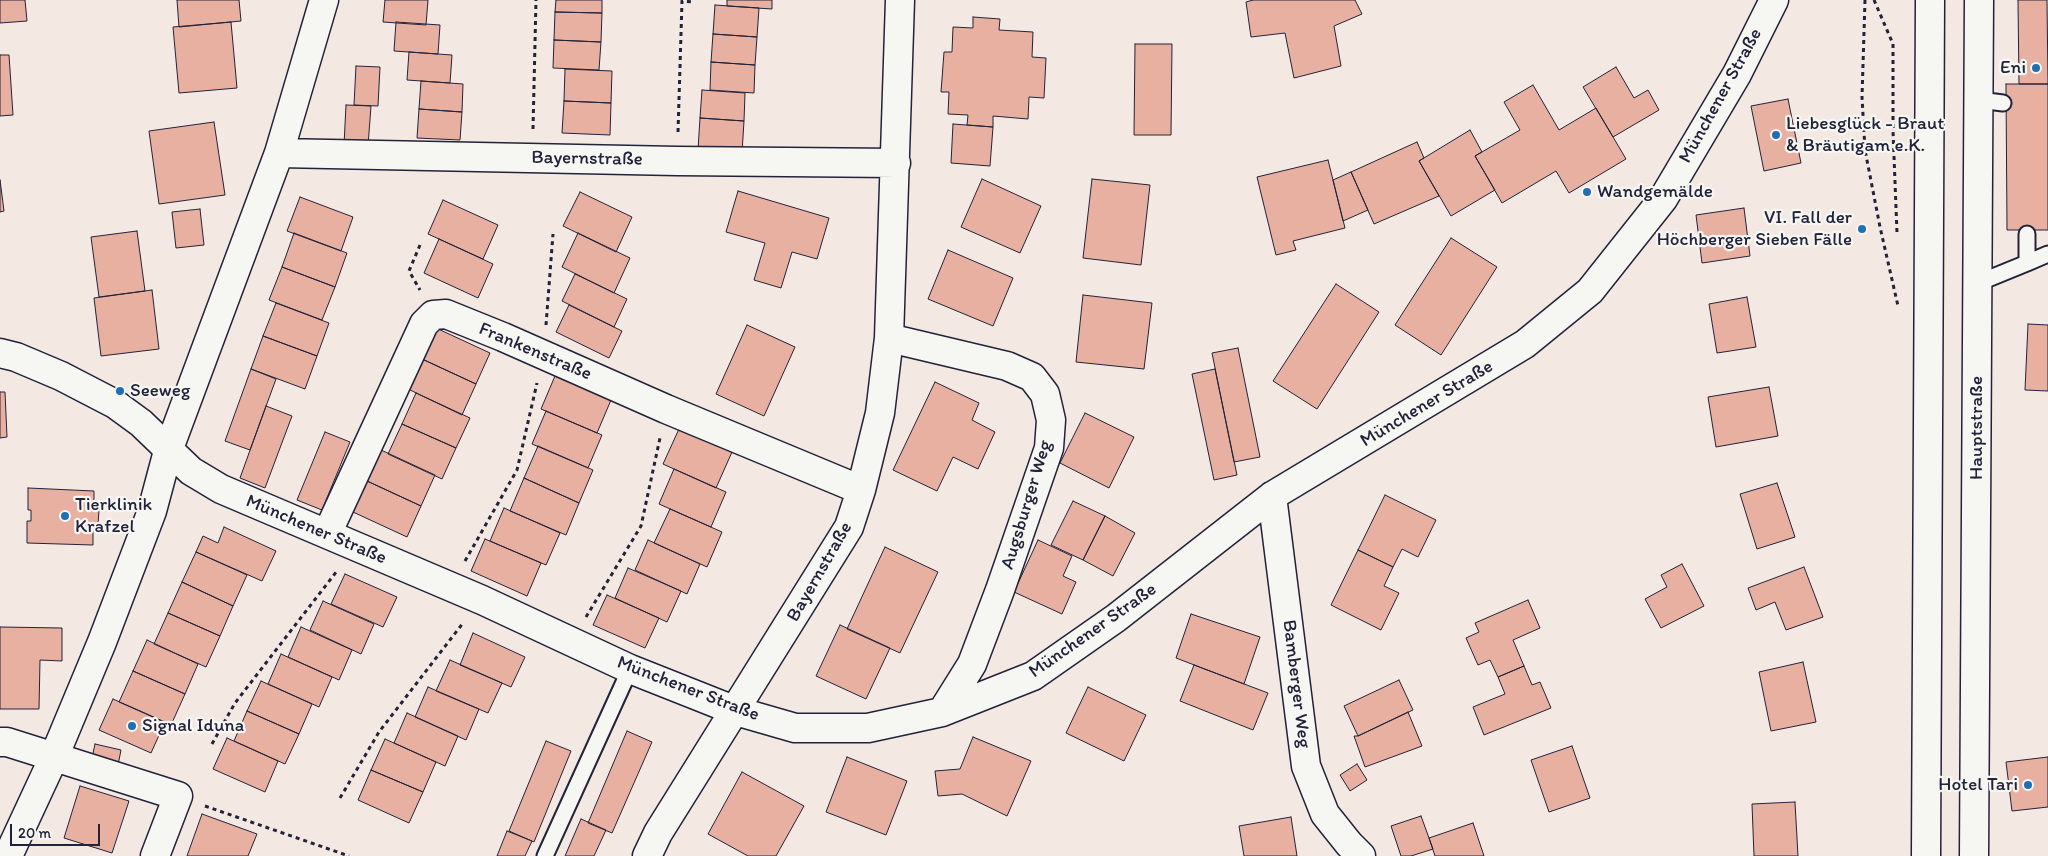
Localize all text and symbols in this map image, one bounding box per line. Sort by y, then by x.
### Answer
street label: Münchener Straße [1674,25,1768,167]
place label: Eni [2000,57,2026,79]
marker: Eni [2030,62,2042,74]
place label: Liebesglück - Braut & Bräutigam e.K. [1786,113,1944,157]
marker: Liebesglück - Braut & Bräutigam e.K. [1770,129,1782,141]
street label: Bayernstraße [531,147,643,171]
place label: Wandgemälde [1597,181,1713,203]
marker: Wandgemälde [1581,186,1593,198]
place label: VI. Fall der Höchberger Sieben Fälle [1657,207,1852,251]
marker: VI. Fall der Höchberger Sieben Fälle [1856,223,1868,235]
street label: Frankenstraße [475,318,595,386]
street label: Münchener Straße [1357,355,1497,453]
street label: Hauptstraße [1966,376,1988,480]
place label: Seeweg [130,380,191,402]
marker: Seeweg [114,385,126,397]
street label: Augsburger Weg [997,438,1057,572]
street label: Münchener Straße [242,490,390,570]
place label: Tierklinik Krafzel [75,494,152,538]
marker: Tierklinik Krafzel [59,510,71,522]
street label: Bayernstraße [782,518,858,626]
street label: Münchener Straße [1025,578,1161,684]
street label: Bamberger Weg [1277,618,1315,750]
street label: Münchener Straße [614,651,762,727]
place label: Signal Iduna [142,715,244,737]
marker: Signal Iduna [126,720,138,732]
place label: Hotel Tari [1938,774,2018,796]
marker: Hotel Tari [2022,779,2034,791]
scale bar [12,814,102,846]
text: 20 m [18,824,51,842]

